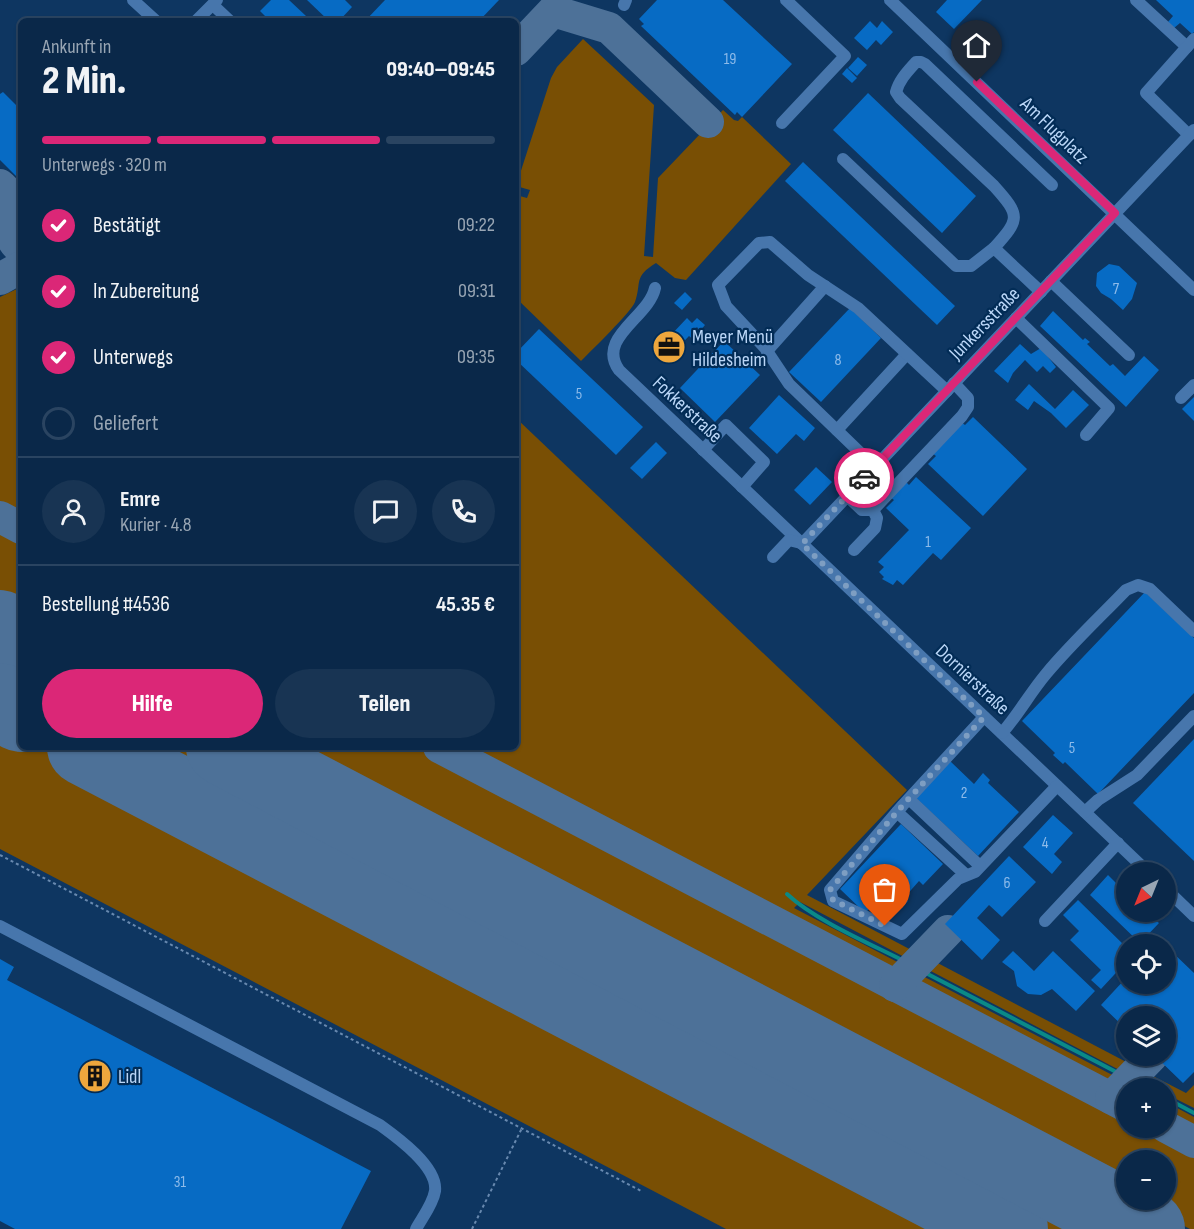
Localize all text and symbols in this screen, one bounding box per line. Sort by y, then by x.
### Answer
pin [951,20,1002,82]
icon: home [960,29,993,62]
text: Ankunft in [42,35,111,59]
house number: 19 [724,50,736,69]
text: 09:40–09:45 [386,56,495,83]
text: 2 Min. [42,58,126,105]
street label: Am Flugplatz [1014,92,1093,169]
text: Unterwegs · 320 m [42,153,167,177]
icon: check [42,209,75,242]
text: Bestätigt [93,212,161,239]
text: 09:22 [457,213,495,237]
icon: check [42,275,75,308]
text: In Zubereitung [93,278,199,305]
text: 09:31 [458,279,495,303]
house number: 7 [1113,280,1120,299]
street label: Junkersstraße [944,282,1025,366]
place label: Meyer Menü Hildesheim [692,325,773,372]
office icon: Meyer Menü Hildesheim [651,329,687,365]
icon: check [42,341,75,374]
text: Unterwegs [93,344,173,371]
text: 09:35 [457,345,495,369]
house number: 8 [834,351,842,370]
street label: Fokkerstraße [647,371,727,448]
house number: 5 [576,385,582,404]
text: Geliefert [93,410,158,437]
courier [834,448,894,508]
icon: car [848,462,881,495]
button: person [42,480,105,543]
button: chat [354,480,417,543]
button: phone [432,480,495,543]
text: Emre [120,486,160,513]
text: Kurier · 4.8 [120,513,192,537]
house number: 1 [925,533,931,552]
text: Bestellung #4536 [42,591,170,618]
text: 45.35 € [436,591,495,618]
street label: Dornierstraße [930,639,1014,720]
button: Hilfe [42,669,263,738]
button: Teilen [275,669,495,738]
house number: 5 [1069,739,1075,758]
house number: 2 [961,784,967,803]
house number: 4 [1042,834,1049,853]
north arrow [1116,862,1176,922]
map controls [1116,862,1176,1210]
pin [859,864,910,926]
icon: bag [868,873,901,906]
house number: 6 [1003,874,1011,893]
button: locate [1116,934,1176,994]
button: layers [1116,1006,1176,1066]
building icon: Lidl [77,1058,113,1094]
place label: Lidl [118,1065,141,1089]
button: + [1116,1078,1176,1138]
button: − [1116,1150,1176,1210]
house number: 31 [174,1173,187,1192]

